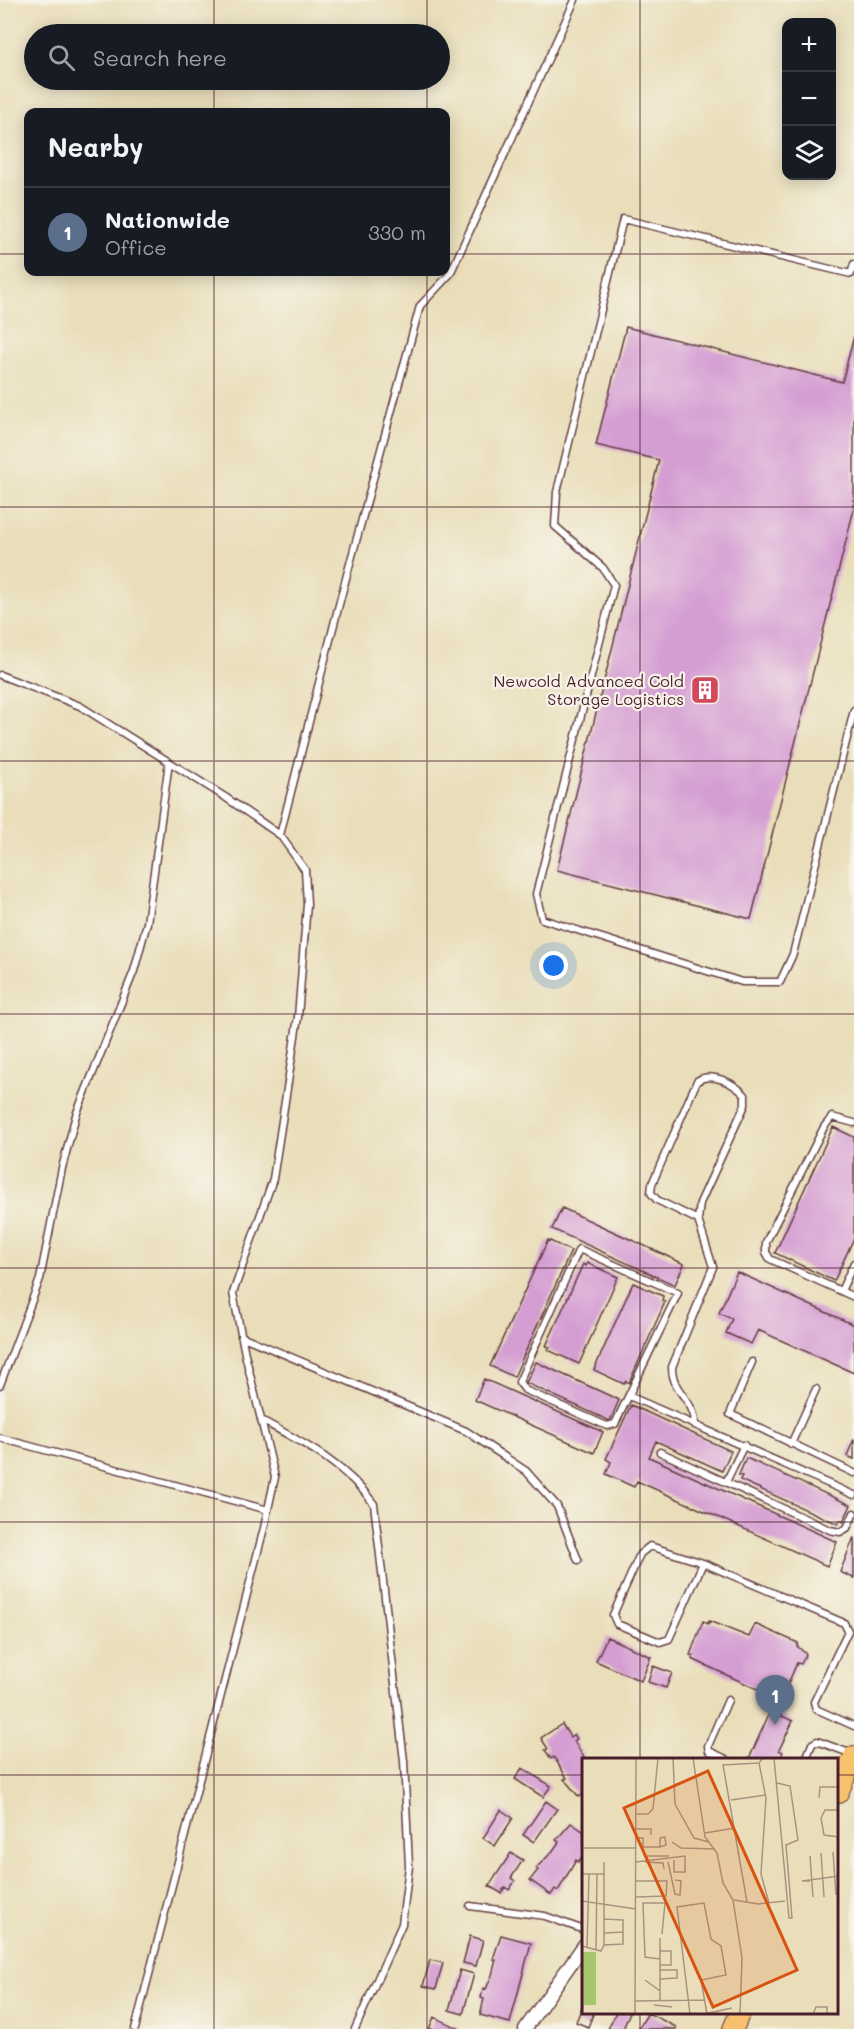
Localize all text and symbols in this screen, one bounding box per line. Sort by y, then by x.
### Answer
map controls [782,18,836,180]
button: + [782,18,836,72]
search box [24,24,450,90]
icon: search [45,41,78,74]
text: Search here [93,43,227,72]
button: − [782,72,836,126]
button: layers [782,126,836,180]
text: Nearby [48,130,143,164]
text: Nationwide [105,205,230,234]
text: 1 [63,219,72,245]
text: 330 m [368,219,426,245]
text: Office [105,234,167,260]
place label: Newcold Advanced Cold Storage Logistics [494,670,684,709]
building icon: Newcold Advanced Cold Storage Logistics [689,674,721,706]
your location [539,951,568,980]
pin: 1 [756,1676,794,1725]
inset map [582,1758,839,2014]

